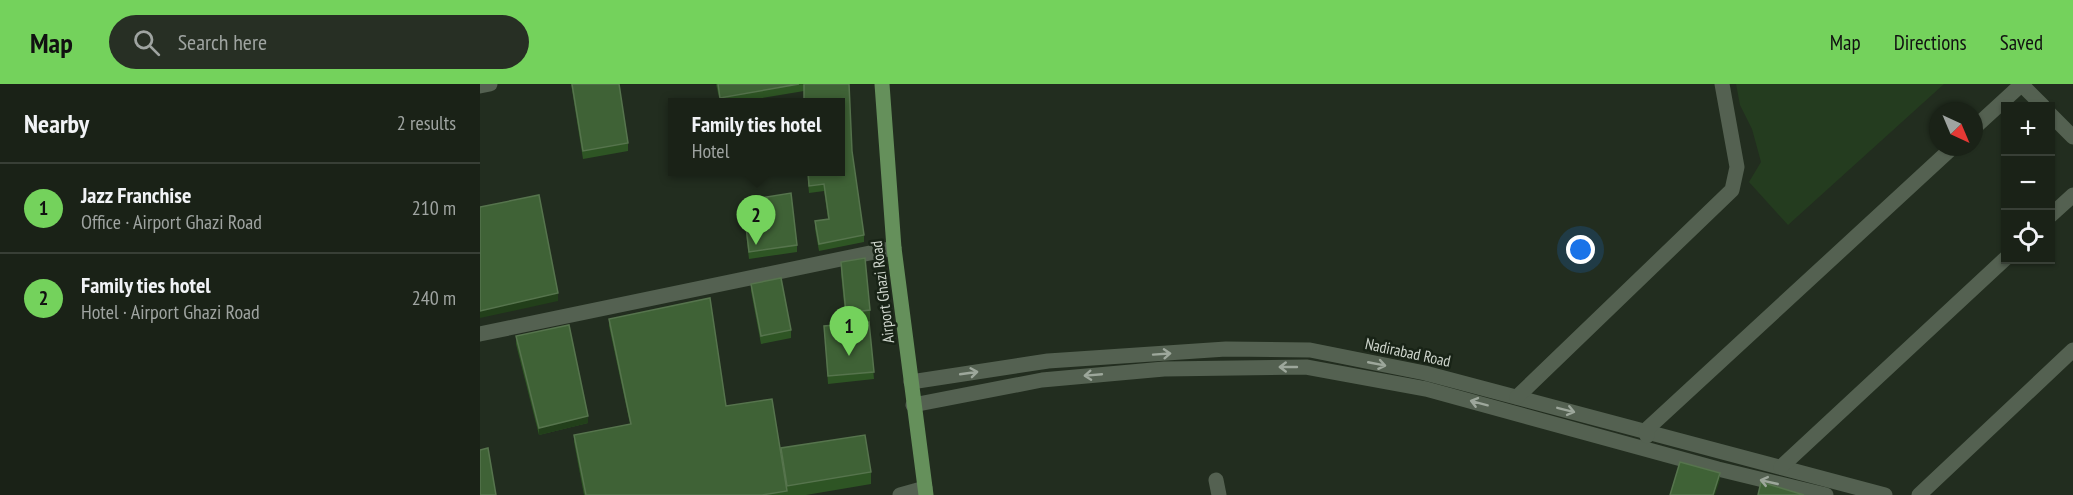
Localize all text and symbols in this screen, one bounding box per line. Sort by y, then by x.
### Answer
search box [109,15,529,69]
text: Map [30,24,73,61]
icon: search [130,26,163,59]
text: Search here [178,28,267,56]
text: Map [1830,29,1861,56]
text: Directions [1894,29,1967,56]
text: Saved [2000,29,2043,56]
popup [668,98,845,176]
north arrow [1929,102,1983,156]
map controls [2001,102,2055,264]
button: + [2001,102,2055,156]
text: Nearby [24,107,89,140]
text: 2 results [397,110,456,136]
text: Family ties hotel [692,110,821,138]
text: Hotel [692,138,729,164]
button: − [2001,156,2055,210]
text: Jazz Franchise [81,181,191,209]
text: 1 [39,195,48,221]
text: 210 m [412,195,456,221]
pin: 2 [736,196,776,245]
text: Office · Airport Ghazi Road [81,209,262,235]
button: locate [2001,210,2055,264]
your location [1566,235,1595,264]
street label: Airport Ghazi Road [866,240,898,344]
text: Family ties hotel [81,271,211,299]
text: 2 [39,285,48,311]
text: 240 m [412,285,456,311]
text: Hotel · Airport Ghazi Road [81,299,260,325]
pin: 1 [830,306,868,356]
street label: Nadirabad Road [1363,333,1453,371]
one-way arrow [1152,348,1172,359]
one-way arrow [1367,359,1386,370]
one-way arrow [1279,361,1299,373]
one-way arrow [958,368,978,379]
one-way arrow [1084,370,1104,381]
one-way arrow [1470,397,1489,408]
one-way arrow [1557,404,1576,416]
one-way arrow [1760,475,1779,487]

